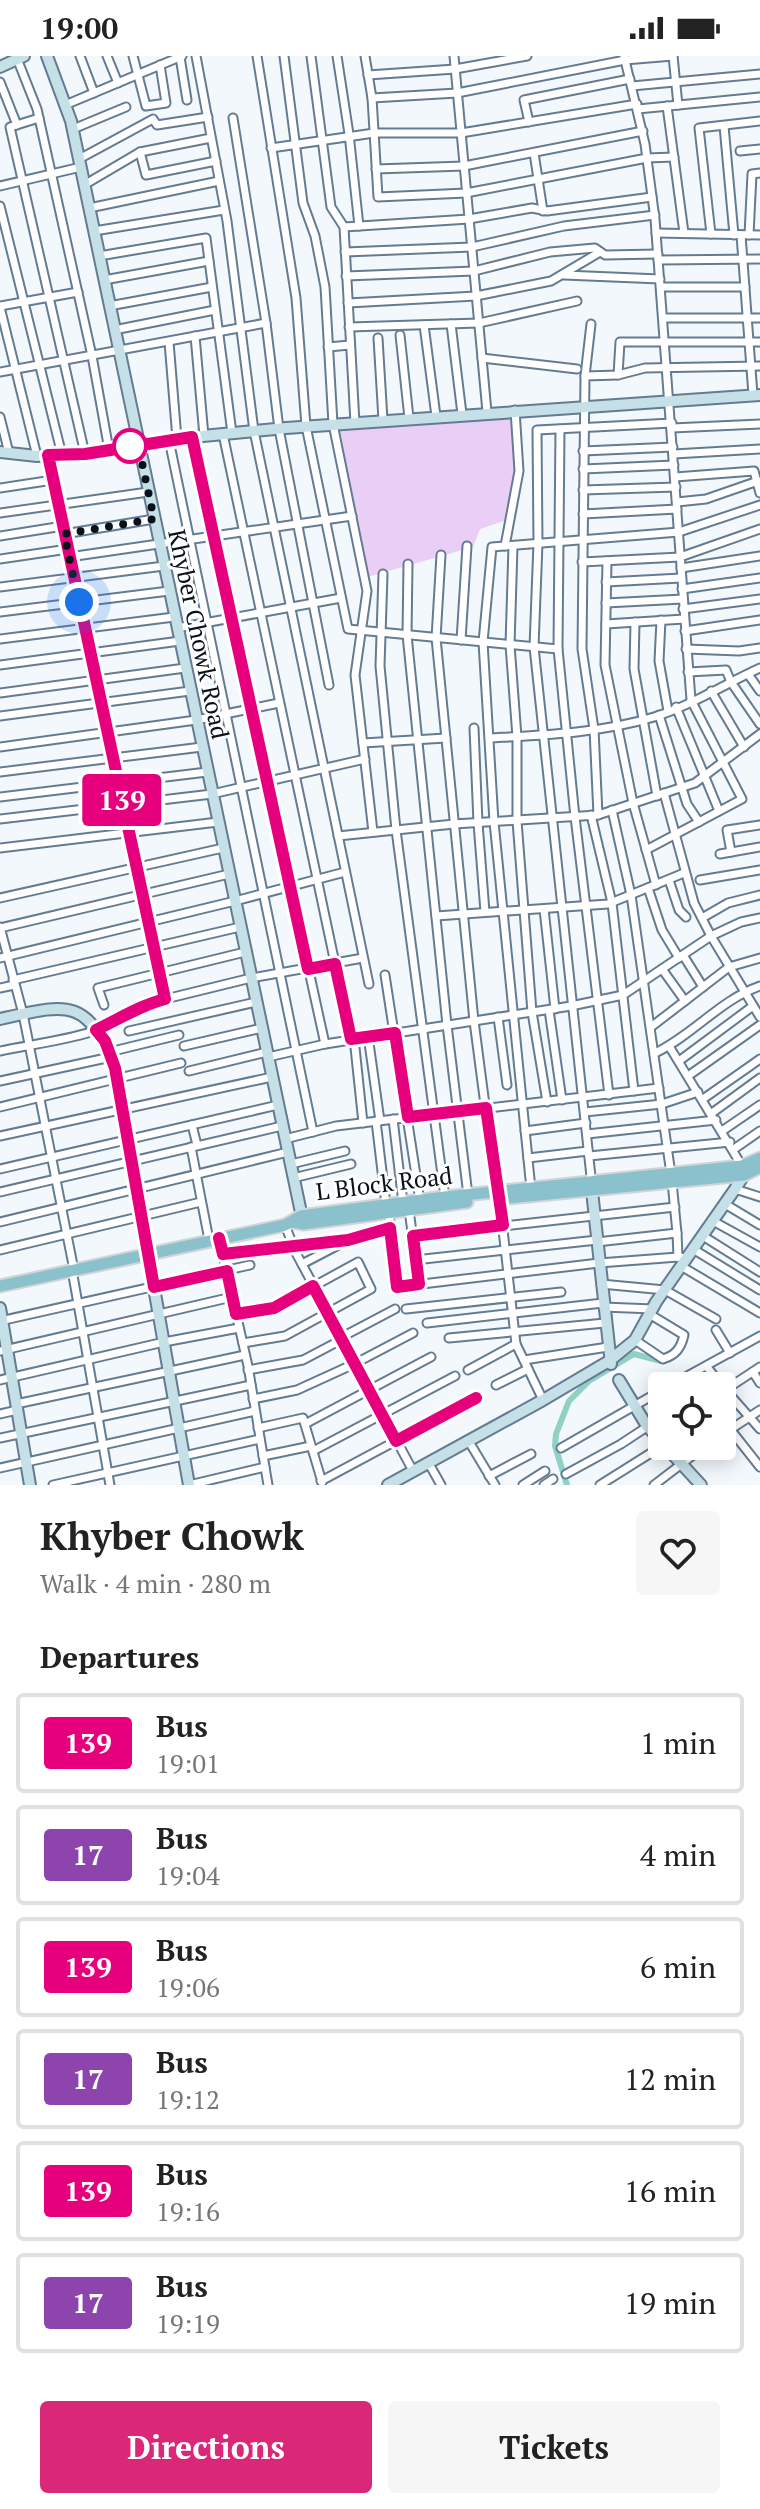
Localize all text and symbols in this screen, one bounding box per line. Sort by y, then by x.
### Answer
text: 19:00 [40,8,118,48]
unlabelled marker [113,429,147,463]
street label: Khyber Chowk Road [161,526,237,742]
your location [59,582,99,622]
line badge: 139 [76,774,168,826]
text: 139 [98,781,146,818]
street label: L Block Road [314,1159,454,1207]
map controls [648,1372,736,1460]
button: locate [648,1372,736,1460]
text: Khyber Chowk [40,1511,304,1561]
button: heart [636,1511,720,1595]
text: Walk · 4 min · 280 m [40,1566,271,1600]
text: Departures [40,1637,199,1677]
text: Bus [156,1706,208,1746]
text: 1 min [640,1723,716,1763]
text: 139 [64,1724,112,1761]
text: 19:01 [156,1746,220,1780]
text: Bus [156,1818,208,1858]
text: 4 min [640,1835,716,1875]
text: 17 [72,1836,104,1873]
text: 19:04 [156,1858,220,1892]
text: Bus [156,1930,208,1970]
text: 6 min [640,1947,716,1987]
text: 139 [64,1948,112,1985]
text: 19:06 [156,1970,220,2004]
text: Bus [156,2042,208,2082]
text: 12 min [624,2059,716,2099]
text: 17 [72,2060,104,2097]
text: 19:12 [156,2082,220,2116]
text: Bus [156,2154,208,2194]
text: 16 min [624,2171,716,2211]
text: 139 [64,2172,112,2209]
text: 19:16 [156,2194,220,2228]
text: Bus [156,2266,208,2306]
text: 19 min [624,2283,716,2323]
text: 17 [72,2284,104,2321]
text: 19:19 [156,2306,220,2340]
button: Directions [40,2401,372,2493]
button: Tickets [388,2401,720,2493]

